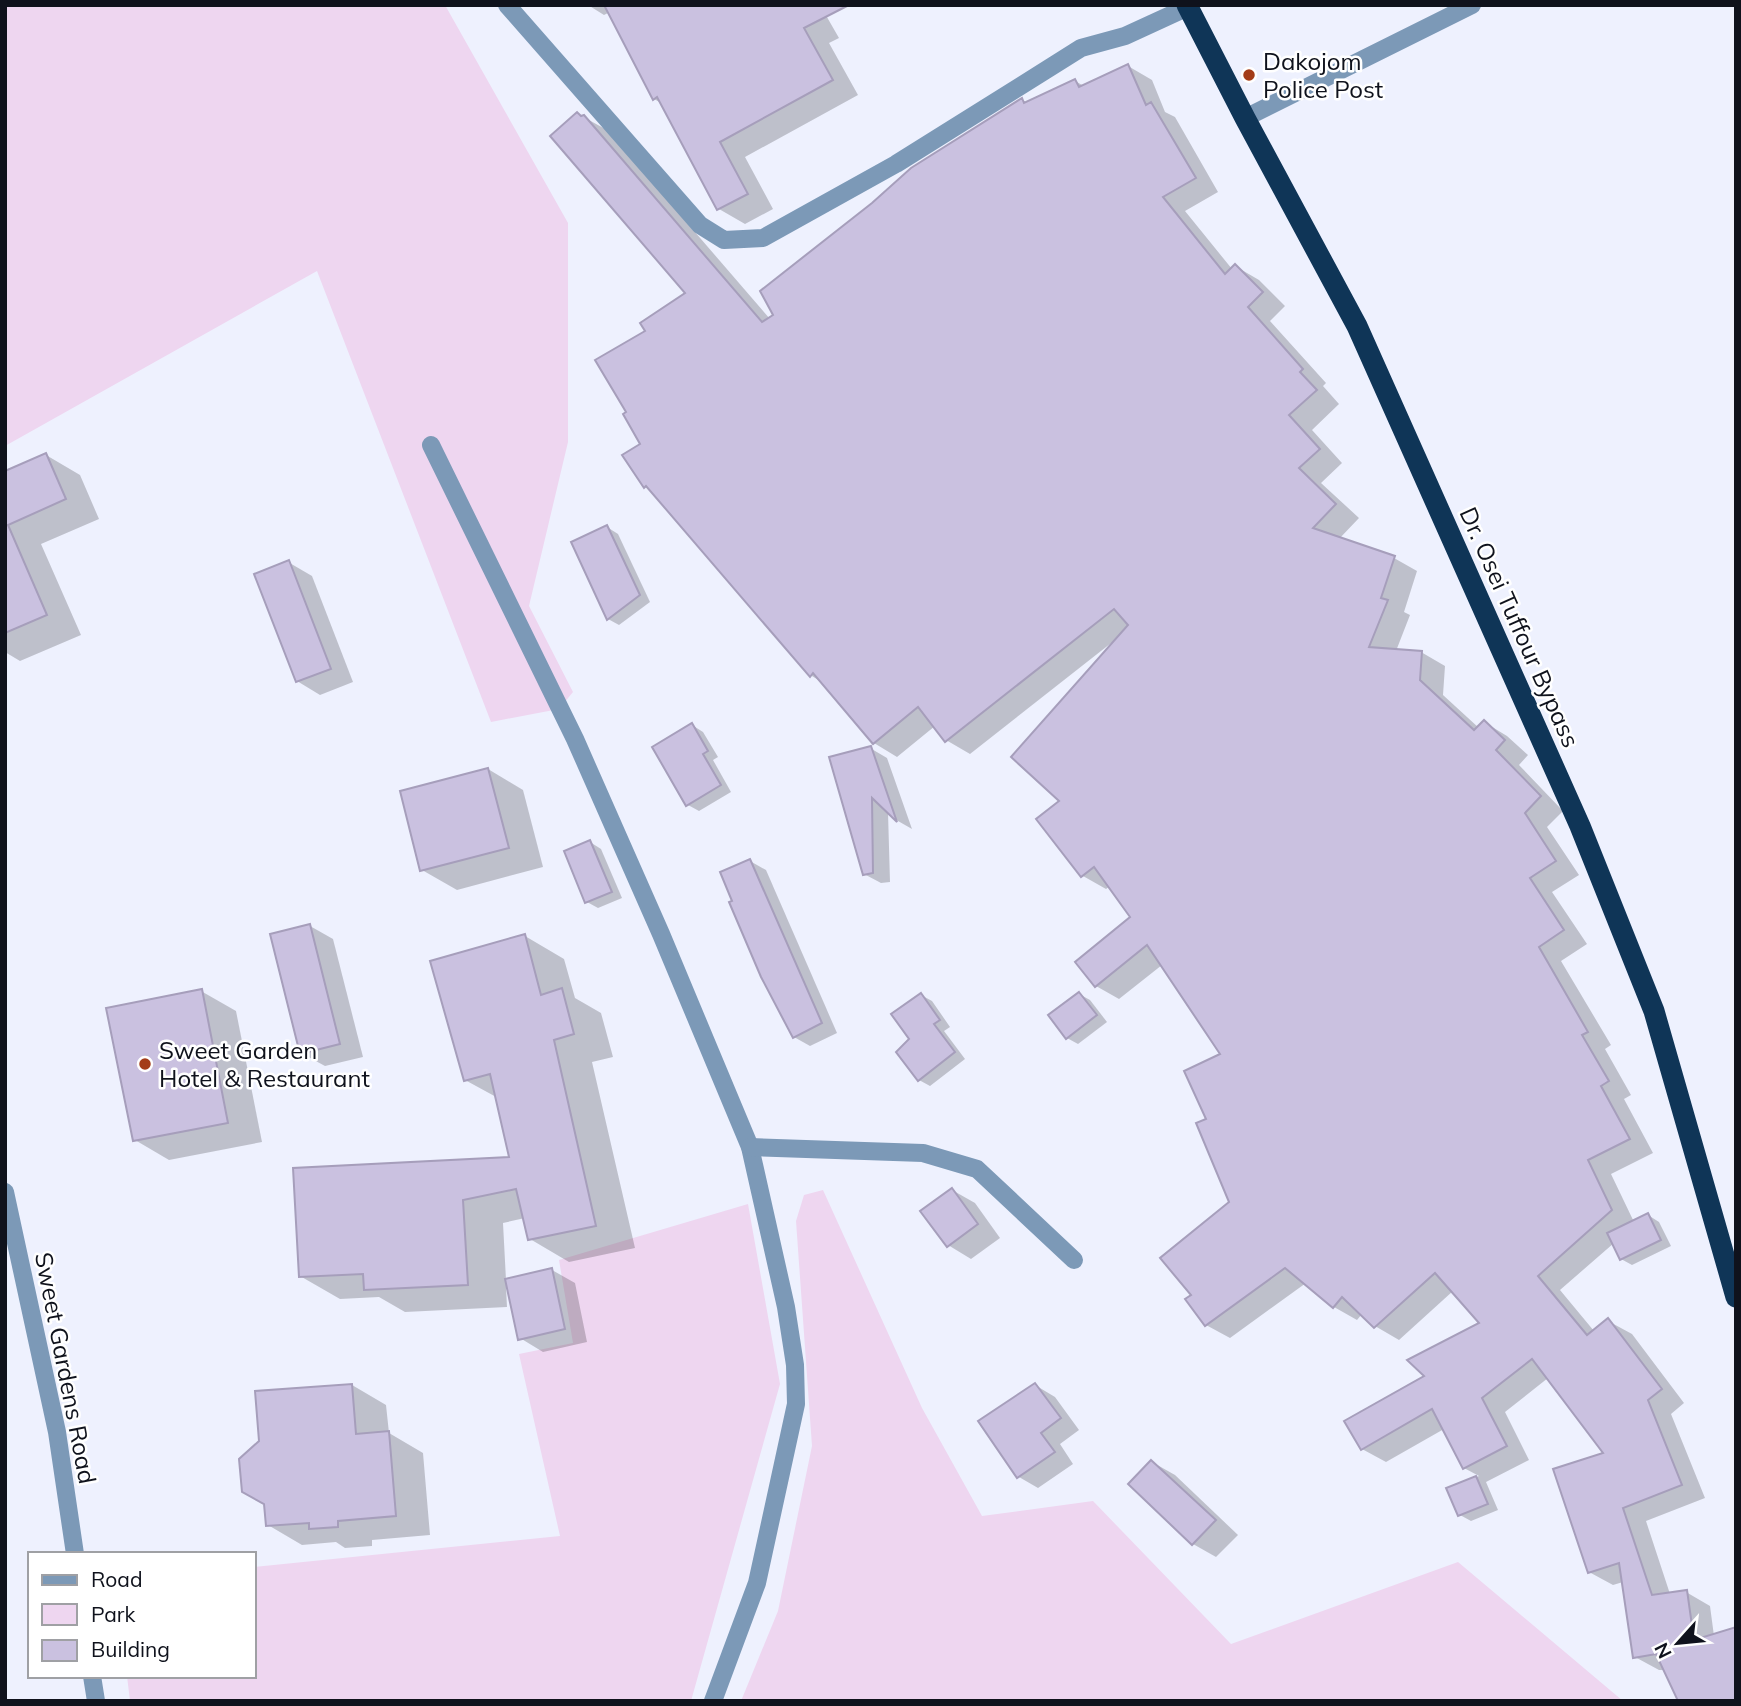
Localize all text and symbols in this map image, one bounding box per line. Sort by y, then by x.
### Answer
place label: Dakojom Police Post [1263,46,1383,104]
marker: Dakojom Police Post [1241,67,1257,83]
street label: Dr. Osei Tuffour Bypass [1453,502,1587,752]
place label: Sweet Garden Hotel & Restaurant [159,1035,370,1093]
marker: Sweet Garden Hotel & Restaurant [137,1056,153,1072]
street label: Sweet Gardens Road [29,1250,103,1486]
legend [28,1552,256,1678]
text: Road [91,1566,142,1592]
text: Park [91,1601,135,1627]
north arrow [1643,1608,1713,1678]
text: Building [91,1636,170,1662]
text: N [1649,1639,1677,1663]

